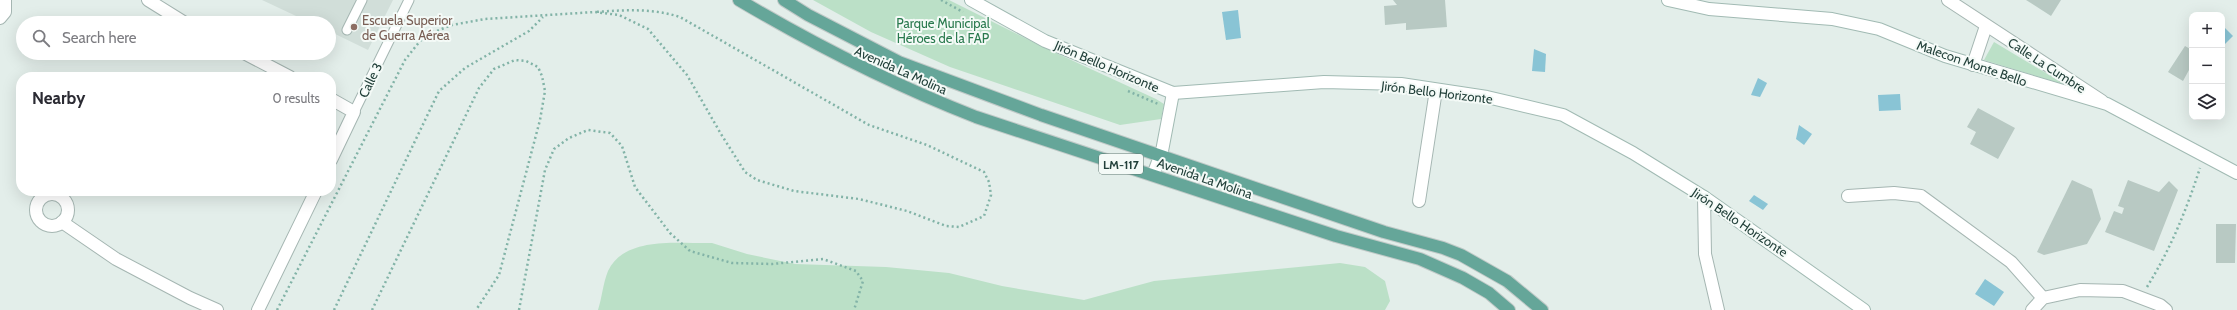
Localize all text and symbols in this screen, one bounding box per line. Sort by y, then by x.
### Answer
place label: Escuela Superior de Guerra Aérea [362,12,453,43]
map controls [2189,12,2225,120]
button: + [2189,12,2225,48]
park label: Parque Municipal Héroes de la FAP [896,15,990,46]
search box [16,16,336,60]
marker: Escuela Superior de Guerra Aérea [349,22,359,32]
icon: search [30,27,52,49]
text: Search here [62,29,137,47]
street label: Calle La Cumbre [2005,34,2089,96]
street label: Jirón Bello Horizonte [1051,36,1162,95]
street label: Malecon Monte Bello [1915,37,2029,89]
street label: Avenida La Molina [852,42,950,98]
button: − [2189,48,2225,84]
street label: Calle 3 [355,60,385,100]
street label: Jirón Bello Horizonte [1379,77,1494,107]
button: layers [2189,84,2225,120]
text: Nearby [32,88,85,108]
text: 0 results [272,90,320,106]
road number: LM-117 [1099,154,1143,174]
street label: Avenida La Molina [1155,154,1255,202]
street label: Jirón Bello Horizonte [1688,183,1791,260]

